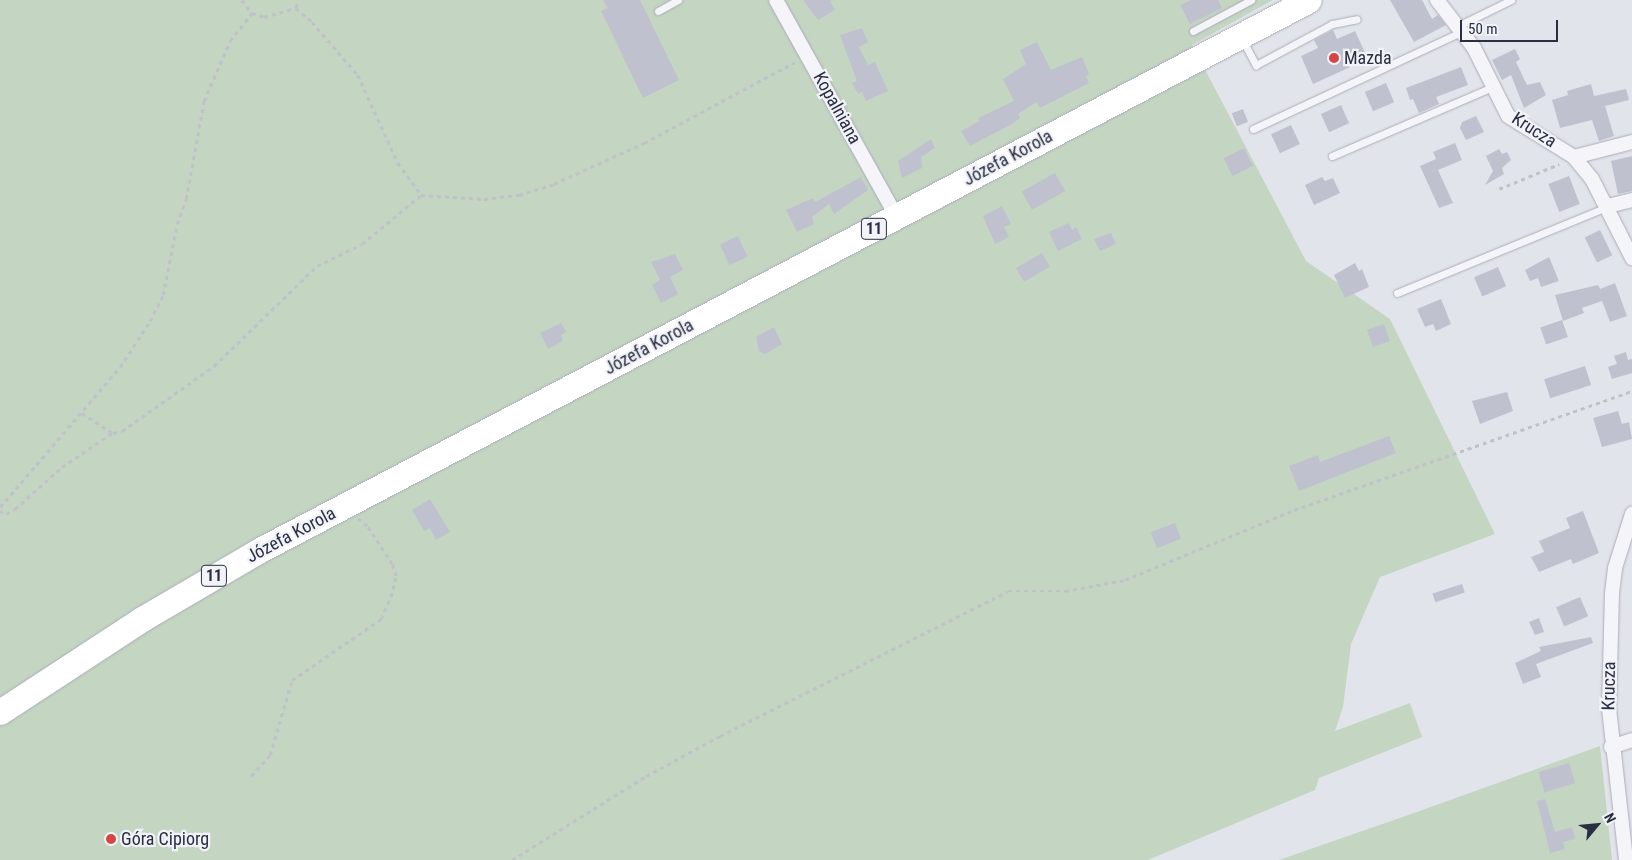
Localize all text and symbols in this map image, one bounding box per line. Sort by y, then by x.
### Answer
scale bar [1462,10,1560,42]
text: 50 m [1468,20,1498,38]
place label: Mazda [1344,47,1392,69]
marker: Mazda [1328,52,1340,64]
street label: Kopalniana [808,68,866,148]
street label: Krucza [1508,108,1560,152]
street label: Józefa Korola [960,125,1056,191]
road number: 11 [860,215,888,242]
street label: Józefa Korola [601,314,697,380]
street label: Józefa Korola [243,502,339,568]
road number: 11 [200,562,228,590]
street label: Krucza [1598,661,1620,711]
north arrow [1572,800,1622,850]
text: N [1601,810,1619,825]
place label: Góra Cipiorg [121,828,209,850]
marker: Góra Cipiorg [105,833,117,845]

